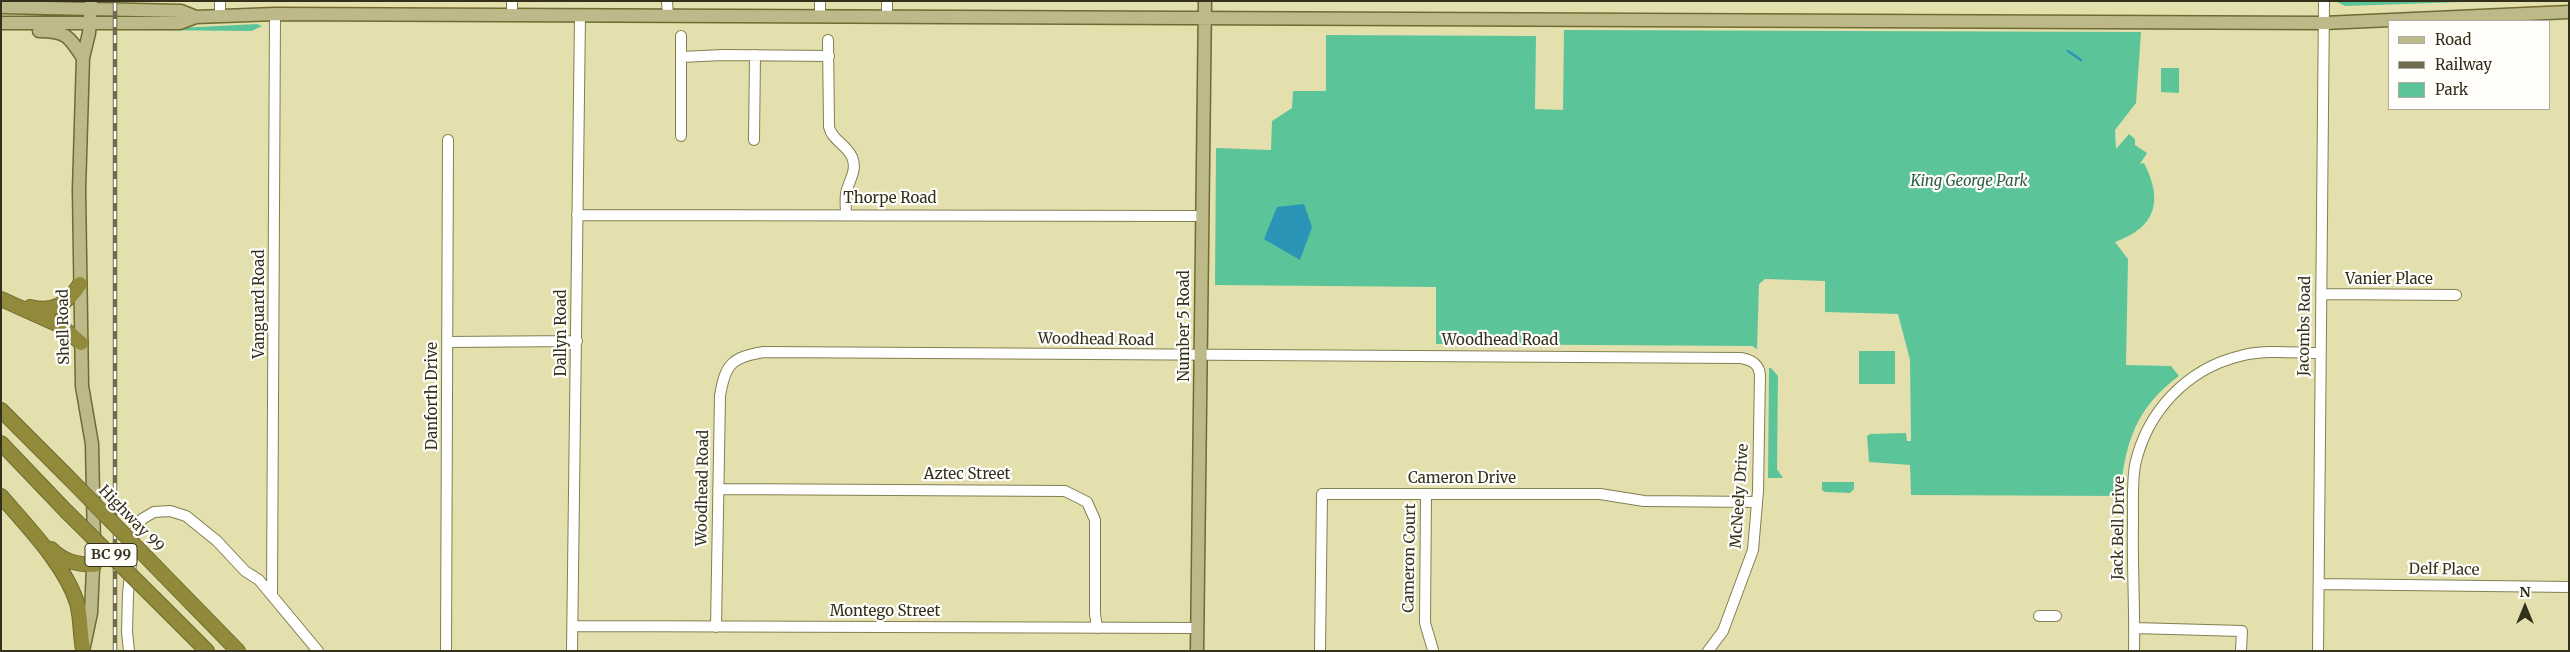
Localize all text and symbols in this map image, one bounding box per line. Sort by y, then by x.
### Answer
legend [2388,20,2550,110]
text: Road [2435,30,2471,49]
text: Railway [2435,55,2492,74]
text: Park [2435,80,2468,99]
park label: King George Park [1910,173,2028,191]
street label: Thorpe Road [843,190,937,208]
street label: Vanguard Road [251,250,269,358]
street label: Number 5 Road [1176,270,1194,382]
street label: Vanier Place [2345,271,2433,289]
street label: Jacombs Road [2295,276,2315,376]
street label: Shell Road [54,289,74,365]
street label: Dallyn Road [553,289,571,377]
street label: Woodhead Road [1038,330,1154,350]
street label: Woodhead Road [1442,332,1558,350]
street label: Danforth Drive [424,342,442,450]
street label: Woodhead Road [693,430,713,546]
street label: McNeely Drive [1727,443,1753,549]
street label: Aztec Street [924,466,1010,484]
street label: Cameron Drive [1408,470,1516,488]
street label: Jack Bell Drive [2109,476,2129,580]
street label: Highway 99 [95,482,167,556]
street label: Cameron Court [1400,503,1420,613]
road number: BC 99 [85,544,137,566]
street label: Delf Place [2408,560,2480,580]
north arrow [2500,582,2550,632]
text: N [2519,583,2531,601]
street label: Montego Street [830,603,940,621]

